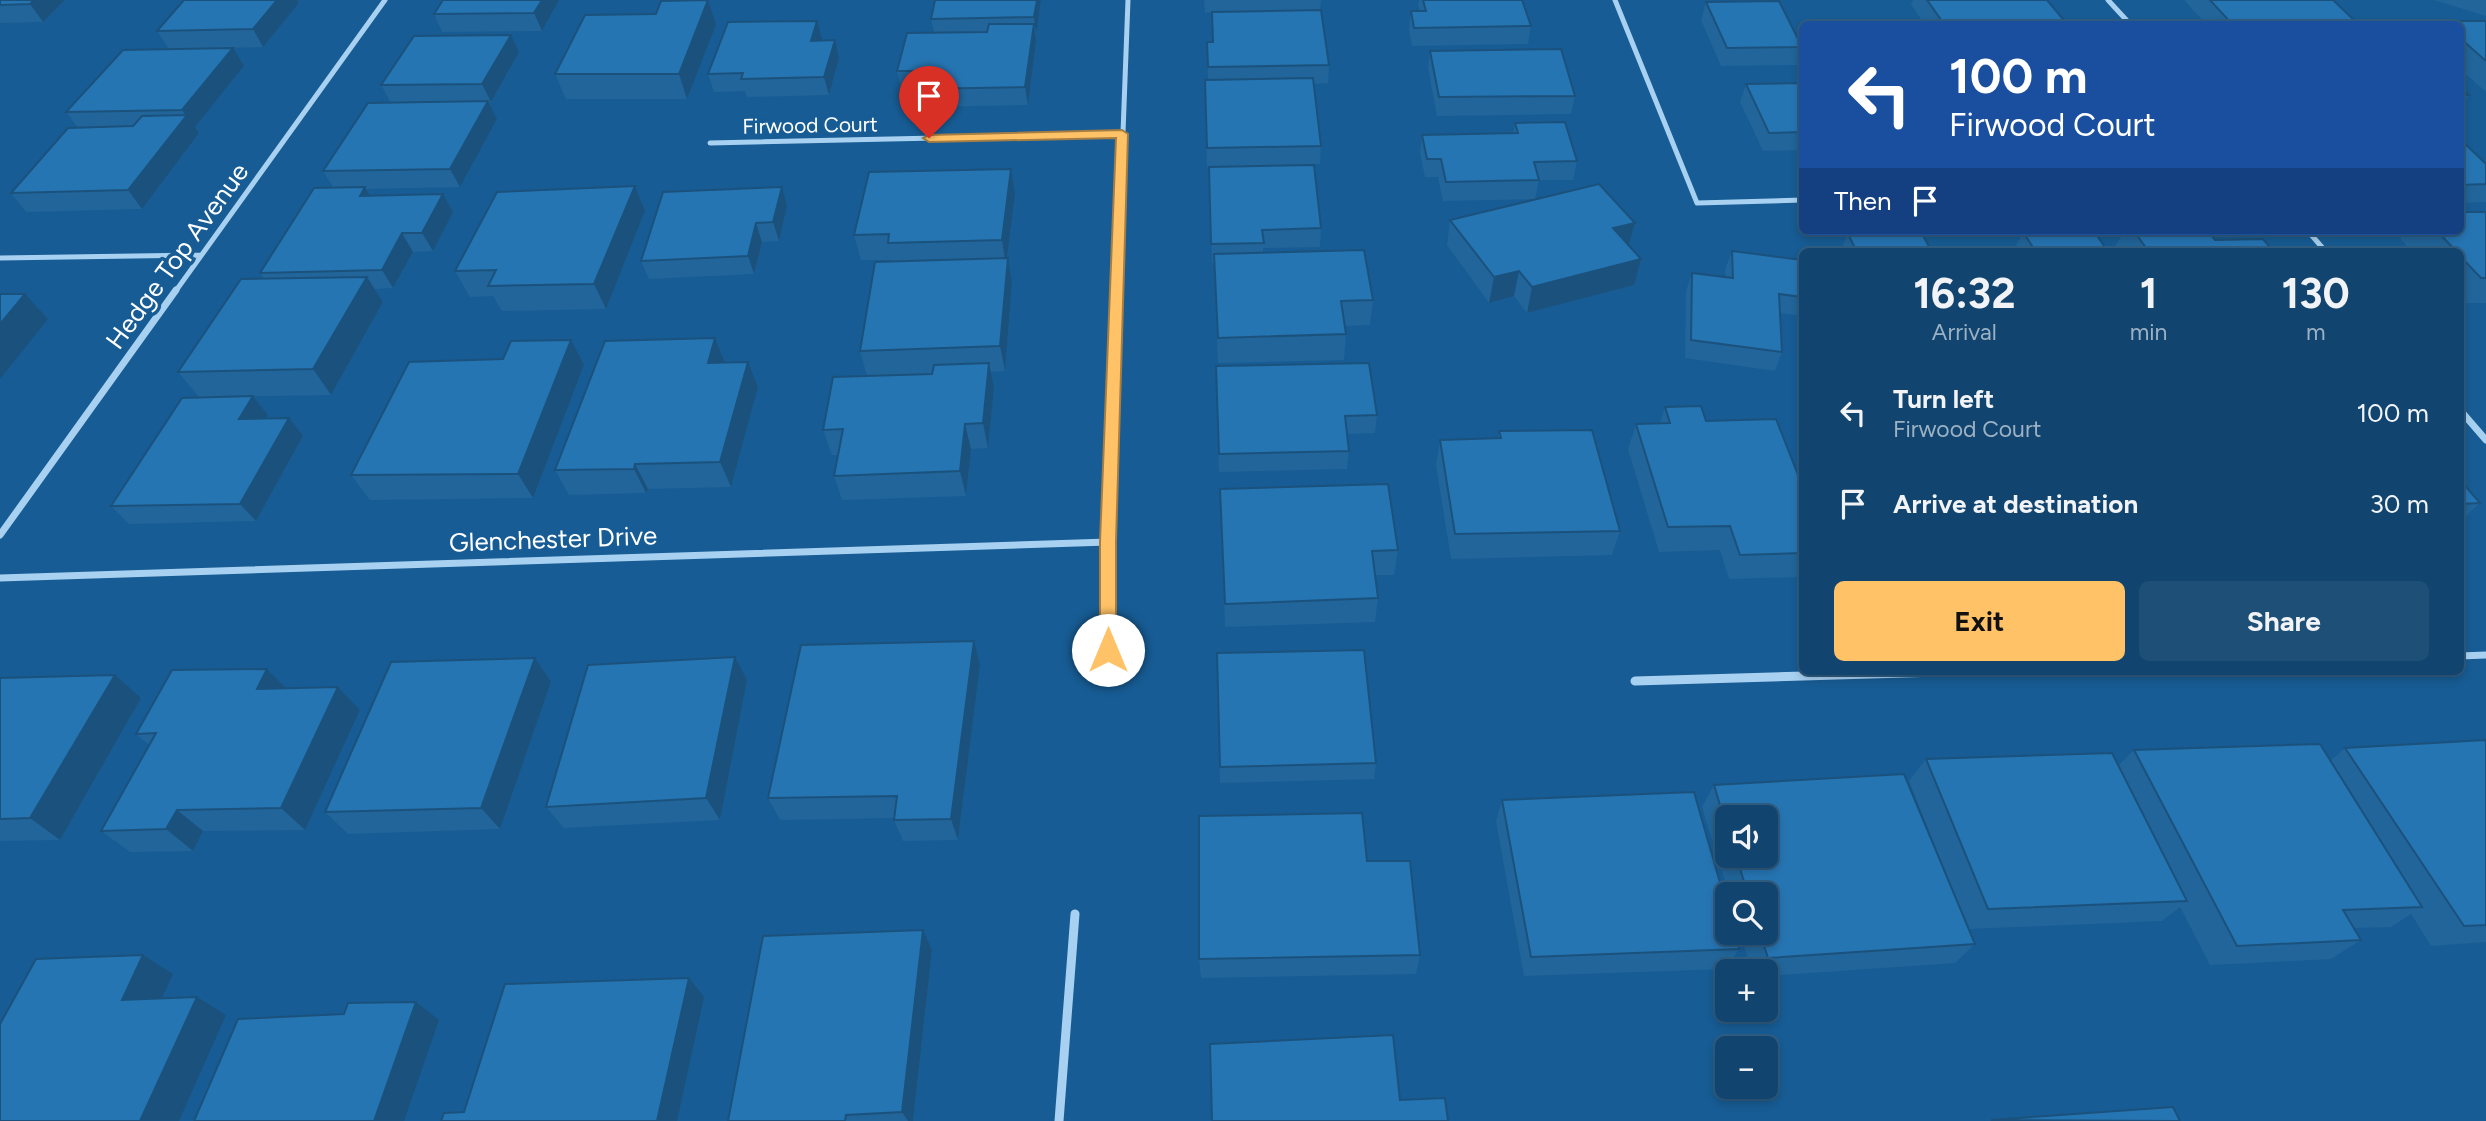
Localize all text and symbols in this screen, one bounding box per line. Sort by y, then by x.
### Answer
text: 100 m [1949,46,2088,105]
icon: left [1834,49,1925,140]
pin [899,66,959,138]
icon: arrive [910,77,948,115]
text: Firwood Court [1949,106,2156,144]
street label: Firwood Court [742,111,878,139]
street label: Hedge Top Avenue [99,157,255,355]
icon: arrive [1906,182,1944,220]
text: Then [1834,185,1892,217]
text: 16:32 [1913,268,2016,319]
text: 1 [2140,268,2157,319]
text: 130 [2282,268,2350,319]
text: Arrival [1932,318,1997,346]
text: min [2130,318,2167,346]
text: m [2306,318,2325,346]
text: Turn left [1893,383,1994,415]
icon: left [1834,394,1872,432]
text: 100 m [2356,397,2429,429]
text: Firwood Court [1893,415,2041,443]
icon: arrive [1834,485,1872,523]
text: Arrive at destination [1893,488,2138,520]
text: 30 m [2370,488,2429,520]
street label: Glenchester Drive [448,519,658,559]
button: Exit [1834,581,2125,661]
button: Share [2139,581,2429,661]
position arrow [1071,613,1145,687]
map controls [1715,805,1778,1099]
button: sound [1715,805,1778,868]
button: search [1715,882,1778,945]
button: + [1715,959,1778,1022]
button: − [1715,1036,1778,1099]

